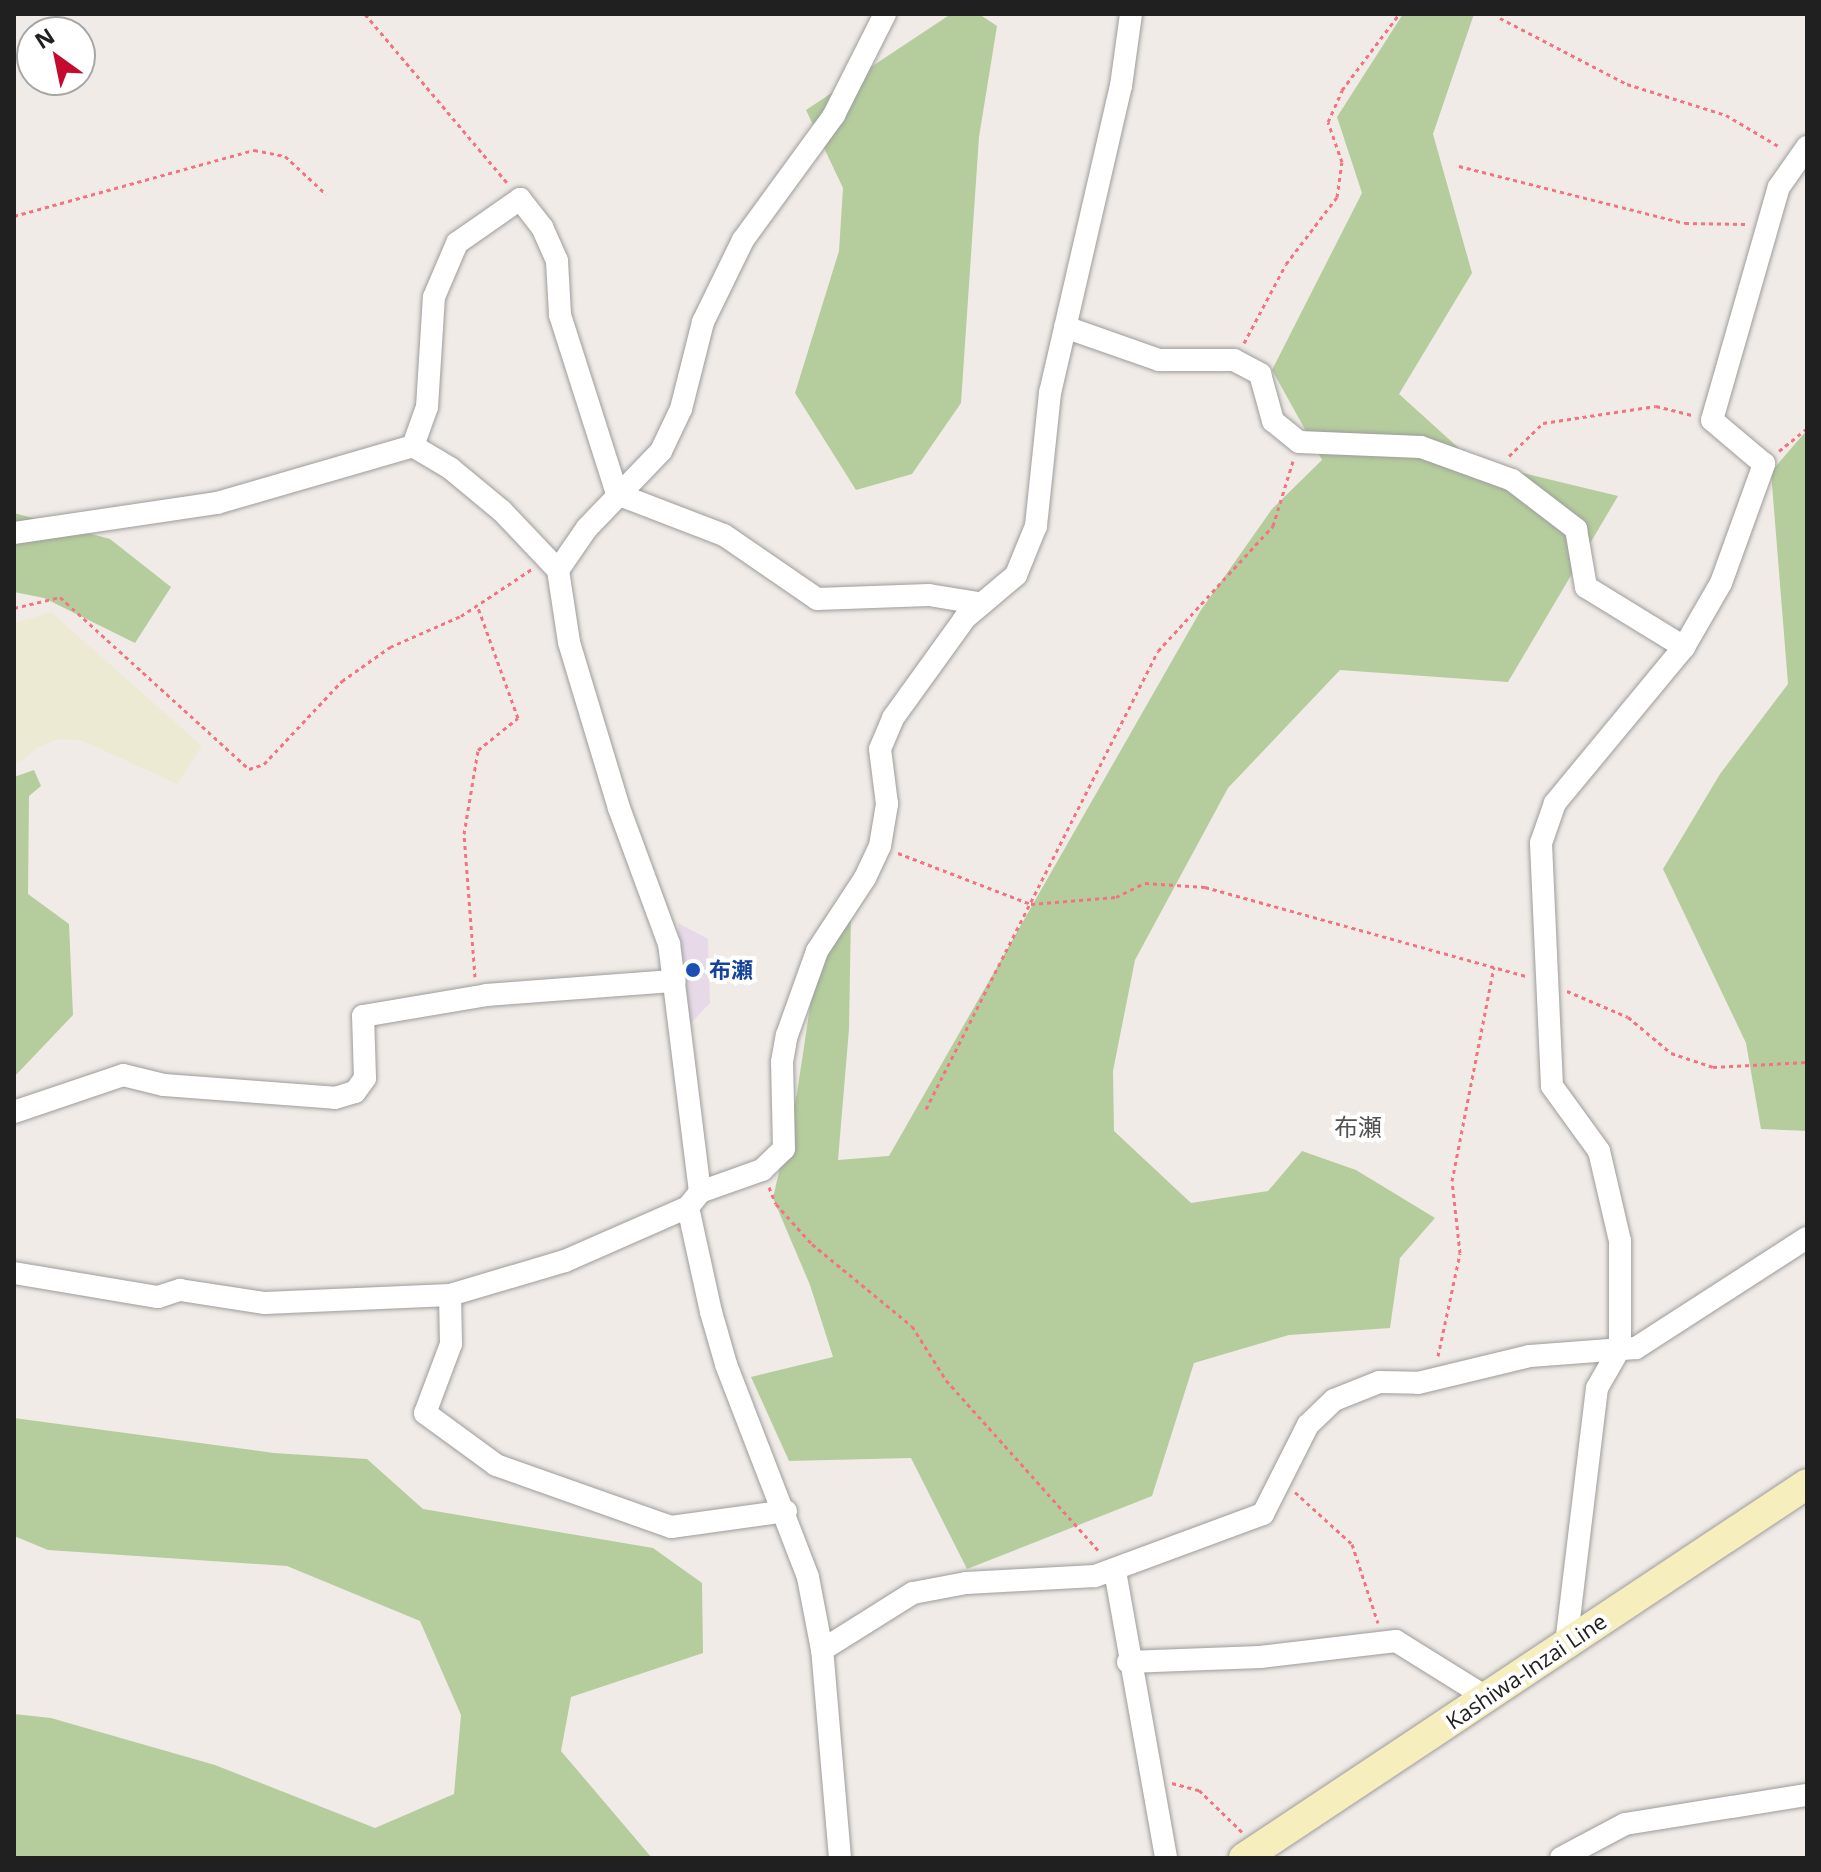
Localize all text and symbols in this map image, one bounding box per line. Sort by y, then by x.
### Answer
north arrow [16,16,96,96]
text: N [28,20,60,55]
place label: 布瀬 [709,957,753,983]
marker: 布瀬 [684,961,702,979]
district label: 布瀬 [1334,1113,1382,1141]
street label: Kashiwa-Inzai Line [1441,1608,1611,1734]

